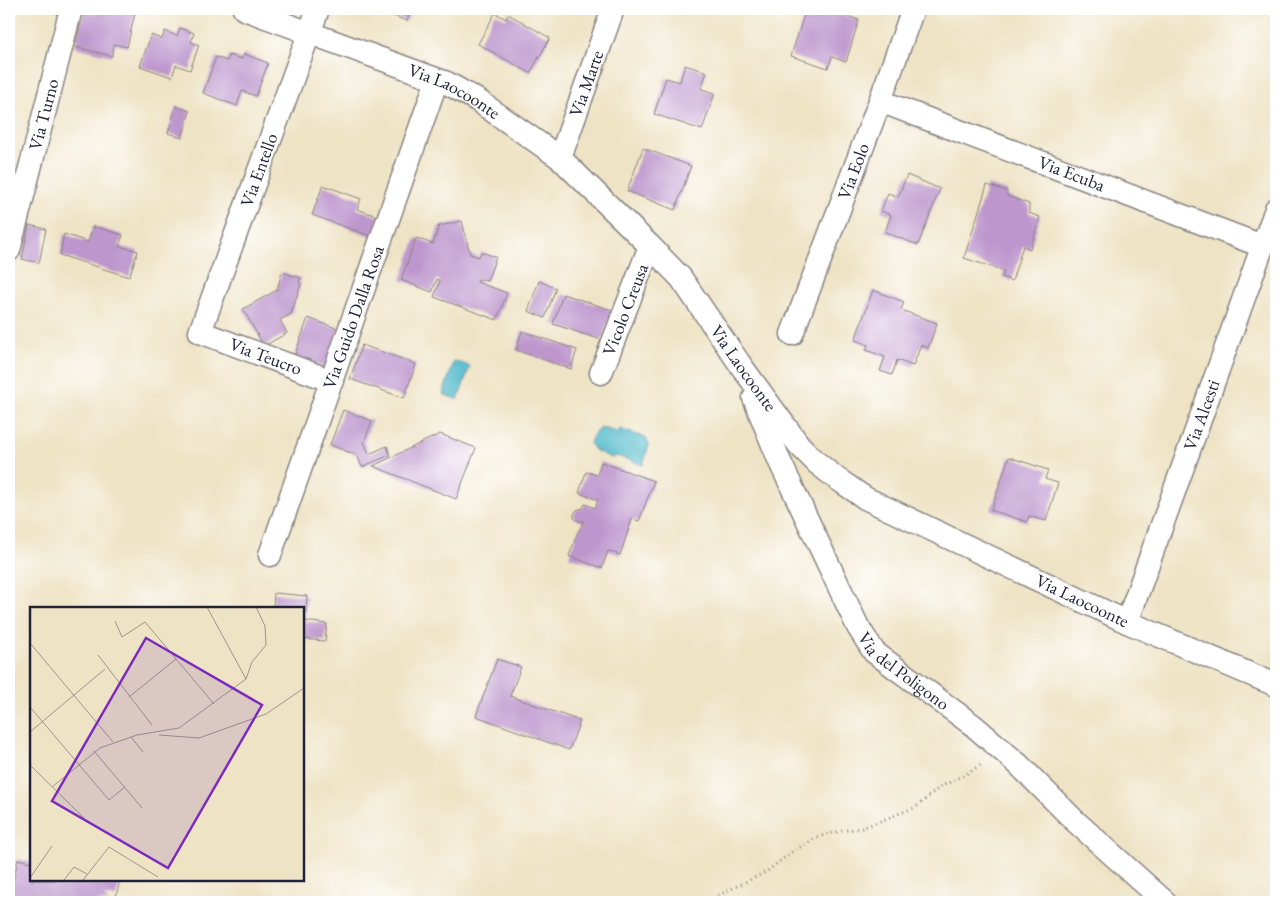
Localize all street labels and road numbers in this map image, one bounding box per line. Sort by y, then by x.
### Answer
street label: Via Marte [564,47,608,120]
street label: Via Laocoonte [405,58,505,124]
street label: Via Turno [23,76,64,152]
street label: Via Entello [235,130,283,210]
street label: Via Eolo [832,140,874,203]
street label: Via Ecuba [1035,150,1109,197]
street label: Via Guido Dalla Rosa [317,241,389,392]
street label: Vicolo Creusa [597,259,653,359]
street label: Via Laocoonte [706,320,782,416]
street label: Via Teucro [226,332,305,380]
street label: Via Alcesti [1178,376,1225,453]
street label: Via Laocoonte [1032,568,1133,632]
street label: Via del Poligono [853,627,954,715]

